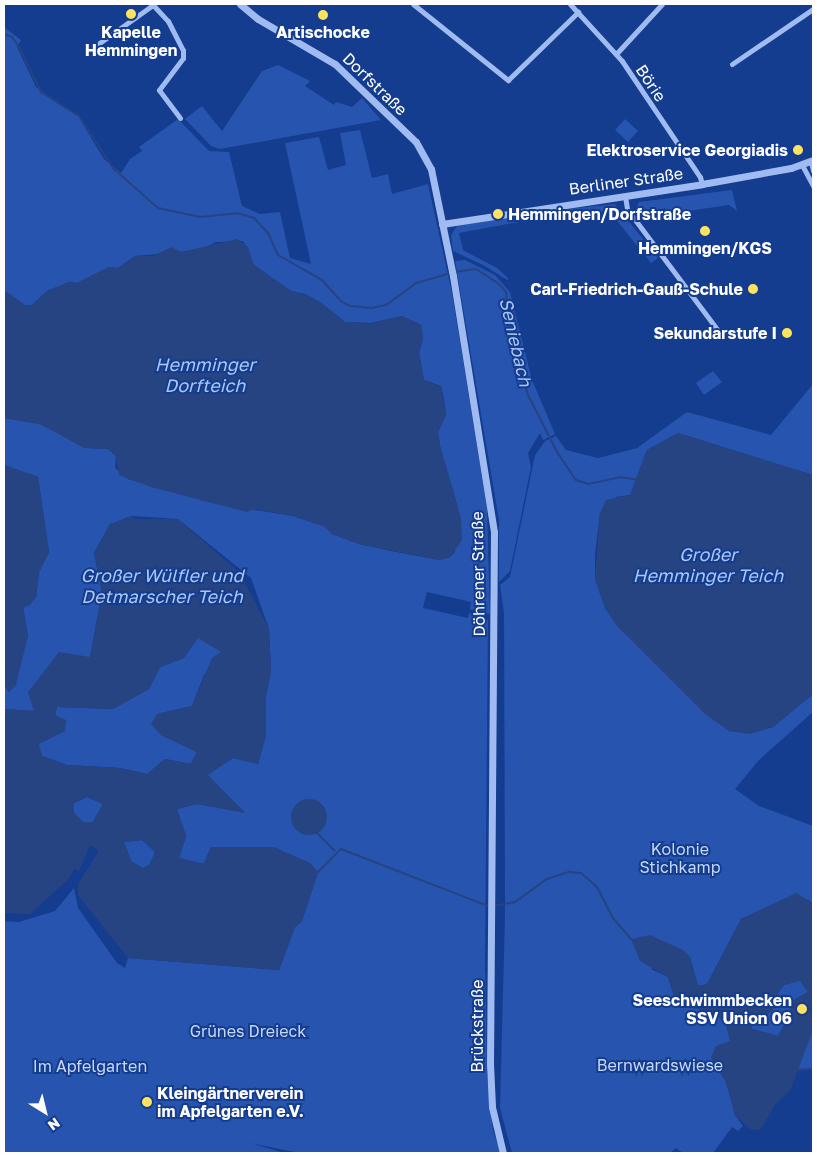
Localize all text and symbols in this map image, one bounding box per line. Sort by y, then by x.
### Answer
marker: Kapelle Hemmingen [125,8,137,20]
marker: Artischocke [317,9,329,21]
place label: Kapelle Hemmingen [85,22,177,60]
place label: Artischocke [276,22,370,42]
street label: Dorfstraße [339,49,411,119]
street label: Börie [632,61,670,105]
place label: Elektroservice Georgiadis [587,140,788,160]
marker: Elektroservice Georgiadis [792,144,804,156]
street label: Berliner Straße [568,163,684,199]
place label: Hemmingen/Dorfstraße [508,204,691,224]
marker: Hemmingen/Dorfstraße [492,208,504,220]
marker: Hemmingen/KGS [699,225,711,237]
place label: Hemmingen/KGS [638,238,772,258]
place label: Carl-Friedrich-Gauß-Schule [530,279,743,299]
marker: Carl-Friedrich-Gauß-Schule [747,283,759,295]
water label: Seniebach [495,296,537,388]
place label: Sekundarstufe I [654,323,777,343]
marker: Sekundarstufe I [781,327,793,339]
water label: Hemminger Dorfteich [155,354,255,396]
street label: Döhrener Straße [467,511,489,637]
water label: Großer Hemminger Teich [633,544,783,586]
water label: Großer Wülfler und Detmarscher Teich [80,565,244,608]
park label: Kolonie Stichkamp [639,839,721,877]
street label: Brückstraße [467,980,487,1072]
place label: Seeschwimmbecken SSV Union 06 [632,990,792,1028]
marker: Seeschwimmbecken SSV Union 06 [796,1003,808,1015]
park label: Grünes Dreieck [190,1021,306,1041]
park label: Bernwardswiese [597,1055,723,1075]
park label: Im Apfelgarten [33,1056,147,1076]
place label: Kleingärtnerverein im Apfelgarten e.V. [157,1083,304,1121]
north arrow [20,1087,70,1137]
marker: Kleingärtnerverein im Apfelgarten e.V. [141,1096,153,1108]
text: N [45,1115,63,1135]

